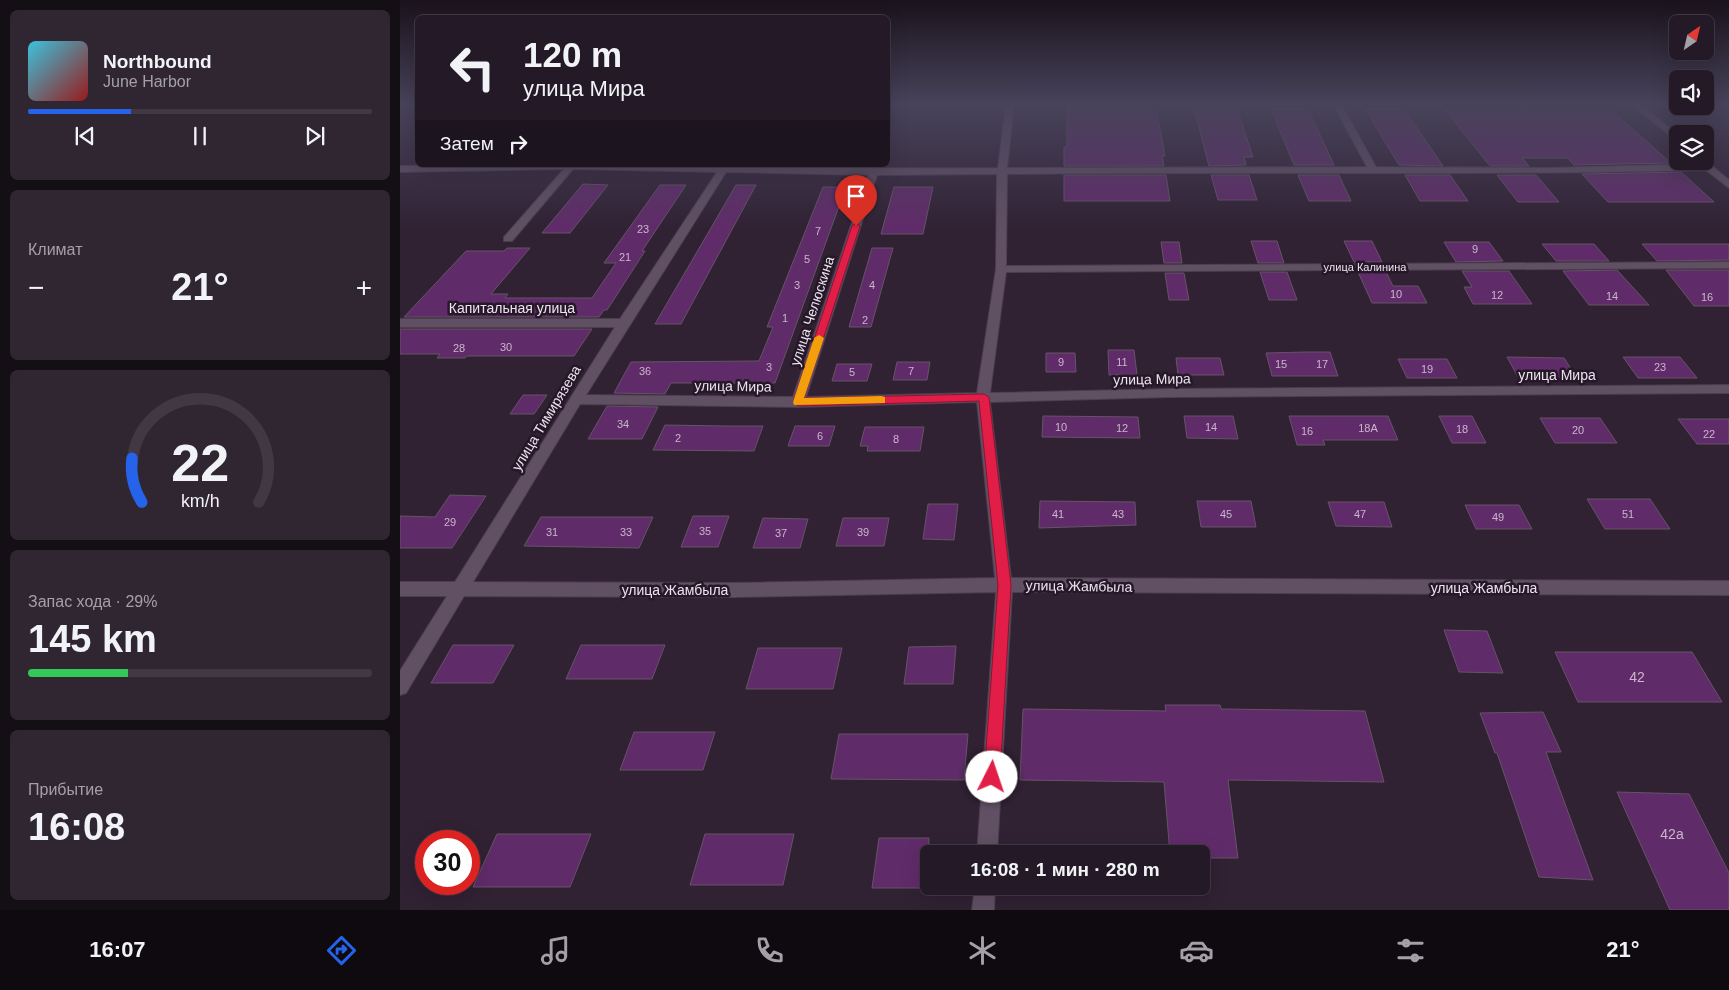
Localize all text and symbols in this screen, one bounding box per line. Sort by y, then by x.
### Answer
north arrow [1669,15,1714,60]
map controls [1669,15,1714,170]
icon: left [440,35,505,100]
text: 120 m [523,35,622,74]
text: Northbound [103,51,212,72]
button: sound [1669,70,1714,115]
text: June Harbor [103,73,191,90]
text: улица Мира [523,76,645,101]
icon: previous [71,122,99,150]
icon: pause [186,122,214,150]
icon: next [301,122,329,150]
button: layers [1669,125,1714,170]
icon: right [504,130,532,158]
text: Затем [440,133,494,154]
pin [835,175,877,226]
icon: arrive [842,182,870,210]
house number: 23 [637,223,649,235]
house number: 7 [815,225,821,237]
text: Климат [28,241,82,258]
house number: 9 [1472,243,1478,255]
house number: 21 [619,251,631,263]
house number: 5 [804,253,810,265]
street label: улица Челюскина [787,254,837,368]
street label: улица Калинина [1324,261,1407,273]
text: 21° [171,266,229,308]
text: − [28,272,44,303]
text: + [356,272,372,303]
house number: 3 [794,279,800,291]
house number: 4 [869,279,875,291]
house number: 10 [1390,288,1402,300]
house number: 12 [1491,289,1503,301]
house number: 14 [1606,290,1618,302]
house number: 16 [1701,291,1713,303]
street label: Капитальная улица [449,300,575,316]
house number: 1 [782,312,788,324]
house number: 2 [862,314,868,326]
house number: 30 [500,341,512,353]
house number: 28 [453,342,465,354]
house number: 9 [1058,356,1064,368]
house number: 11 [1116,356,1128,368]
house number: 15 [1275,358,1287,370]
house number: 17 [1316,358,1328,370]
house number: 3 [766,361,772,373]
house number: 23 [1654,361,1666,373]
street label: улица Тимирязева [508,362,584,474]
house number: 19 [1421,363,1433,375]
house number: 36 [639,365,651,377]
house number: 7 [908,365,914,377]
house number: 5 [849,366,855,378]
street label: улица Мира [1518,367,1596,383]
street label: улица Мира [1113,370,1191,388]
street label: улица Мира [694,377,772,395]
house number: 34 [617,418,629,430]
house number: 10 [1055,421,1067,433]
house number: 14 [1205,421,1217,433]
house number: 12 [1116,422,1128,434]
house number: 18А [1358,422,1378,434]
house number: 18 [1456,423,1468,435]
house number: 20 [1572,424,1584,436]
house number: 16 [1301,425,1313,437]
house number: 22 [1703,428,1715,440]
house number: 6 [817,430,823,442]
house number: 2 [675,432,681,444]
house number: 8 [893,433,899,445]
text: 22 [171,434,229,492]
text: km/h [181,491,219,511]
house number: 41 [1052,508,1064,520]
house number: 43 [1112,508,1124,520]
house number: 45 [1220,508,1232,520]
house number: 47 [1354,508,1366,520]
house number: 51 [1622,508,1634,520]
house number: 49 [1492,511,1504,523]
house number: 29 [444,516,456,528]
house number: 35 [699,525,711,537]
house number: 31 [546,526,558,538]
house number: 33 [620,526,632,538]
house number: 39 [857,526,869,538]
house number: 37 [775,527,787,539]
street label: улица Жамбыла [1025,577,1133,595]
street label: улица Жамбыла [1431,580,1538,596]
street label: улица Жамбыла [622,582,729,598]
text: Запас хода · 29% [28,593,157,610]
text: 145 km [28,618,157,660]
house number: 42 [1629,669,1645,685]
position arrow [965,750,1017,802]
text: Прибытие [28,781,103,798]
text: 16:08 [28,806,125,848]
house number: 42а [1660,826,1684,842]
speed limit sign: 30 [415,830,480,895]
text: 16:08 · 1 мин · 280 m [970,859,1160,880]
icon: directions [324,933,359,968]
icon: music [538,933,573,968]
icon: phone [752,933,787,968]
icon: climate [965,933,1000,968]
icon: car [1179,933,1214,968]
icon: filters [1393,933,1428,968]
text: 16:07 [89,937,146,962]
text: 21° [1606,937,1640,962]

